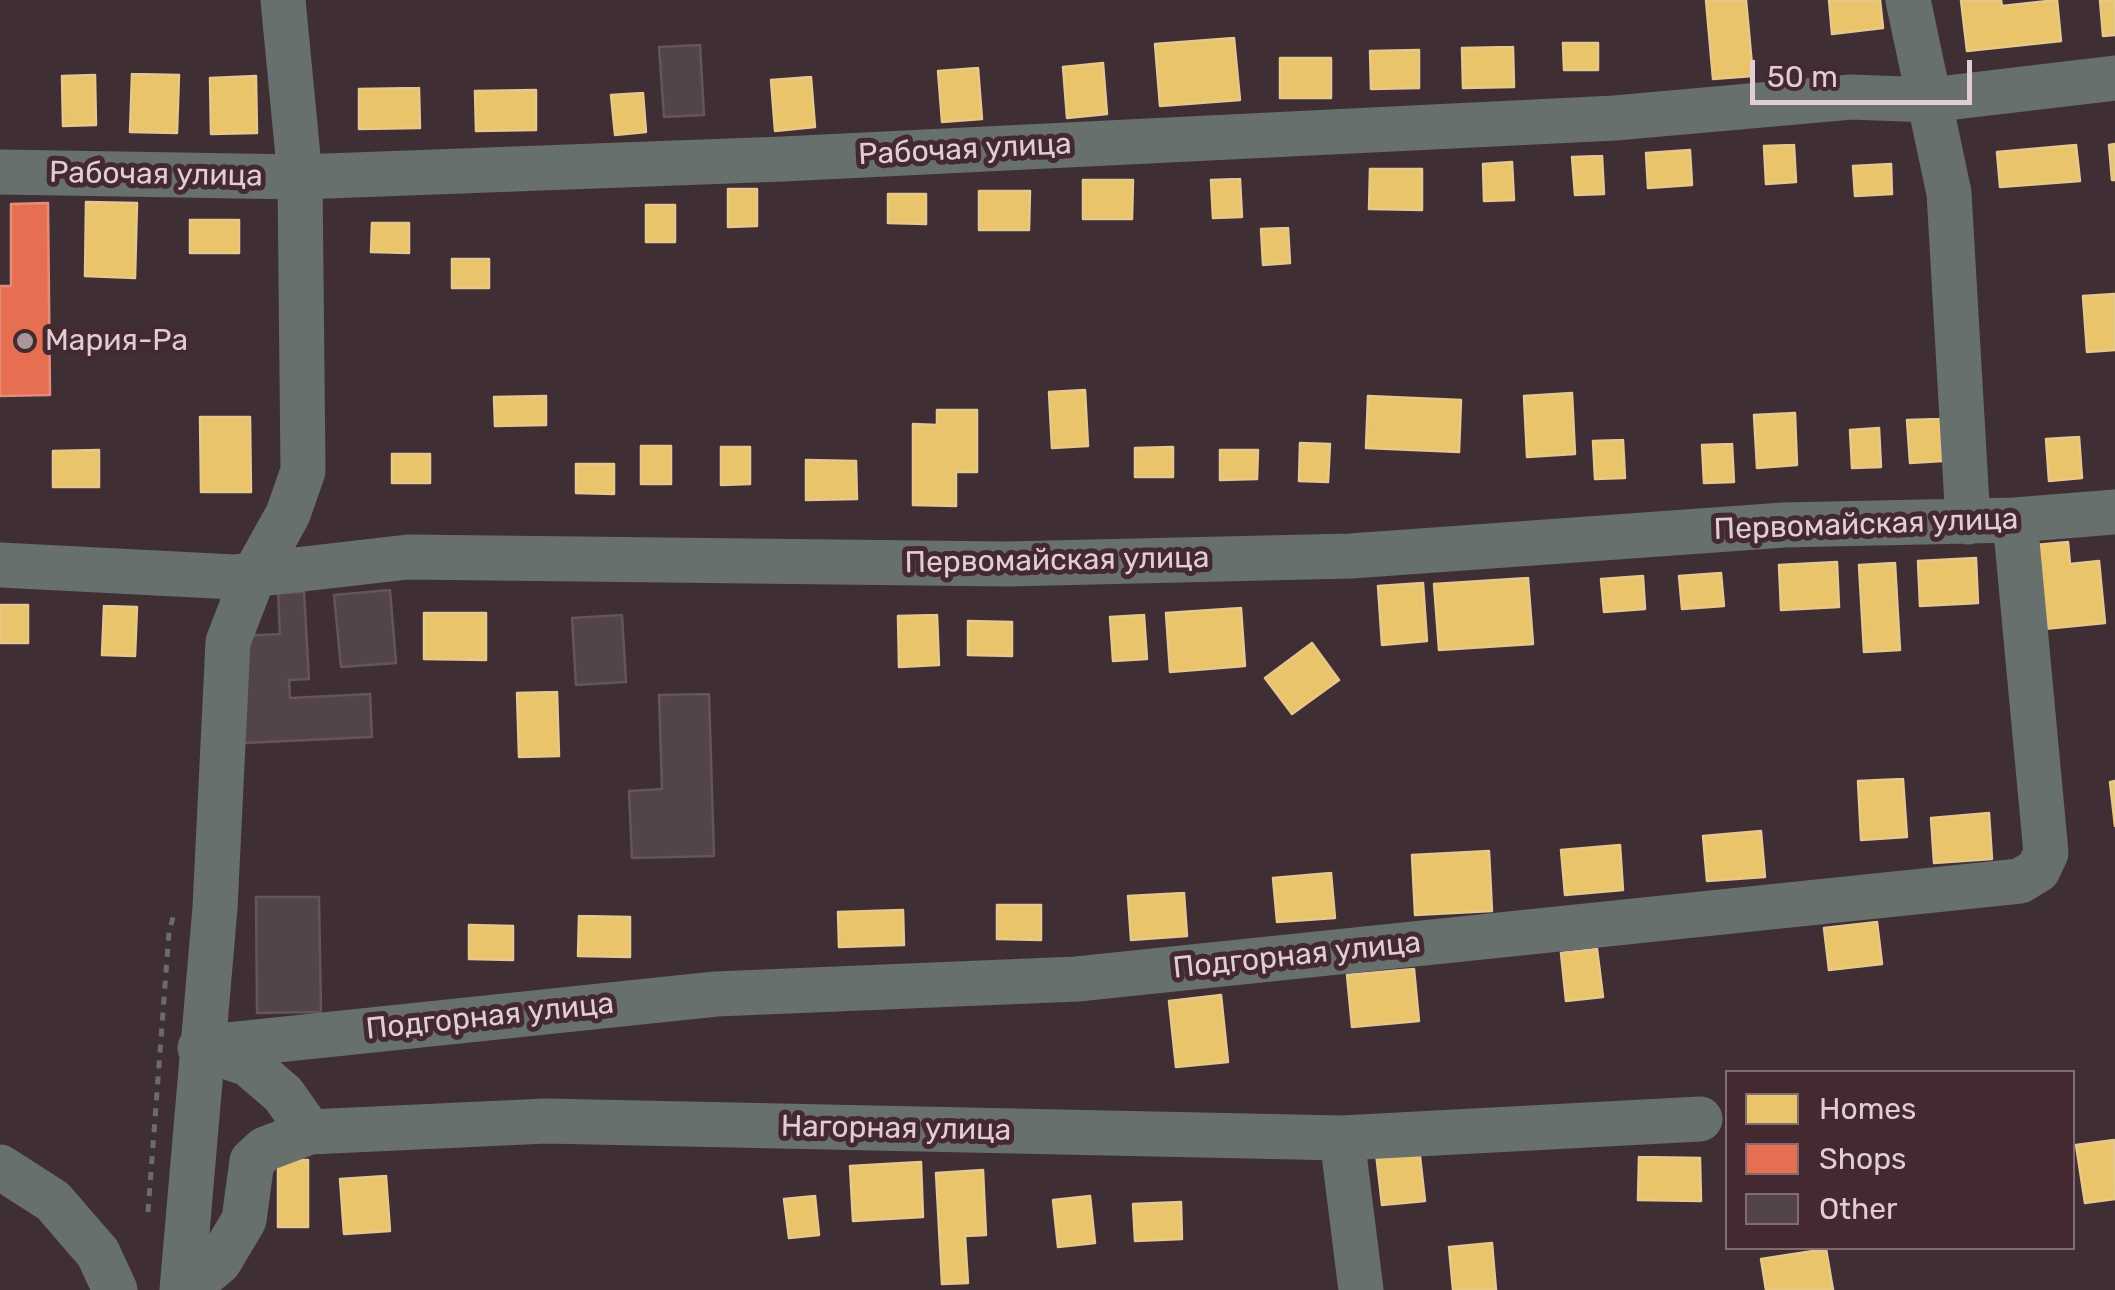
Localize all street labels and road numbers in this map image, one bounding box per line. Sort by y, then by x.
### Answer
street label: Рабочая улица [857,126,1073,174]
street label: Рабочая улица [49,155,263,195]
street label: Первомайская улица [1713,502,2019,548]
street label: Первомайская улица [904,540,1210,582]
street label: Подгорная улица [1171,925,1423,987]
street label: Подгорная улица [364,986,616,1048]
street label: Нагорная улица [780,1109,1012,1149]

